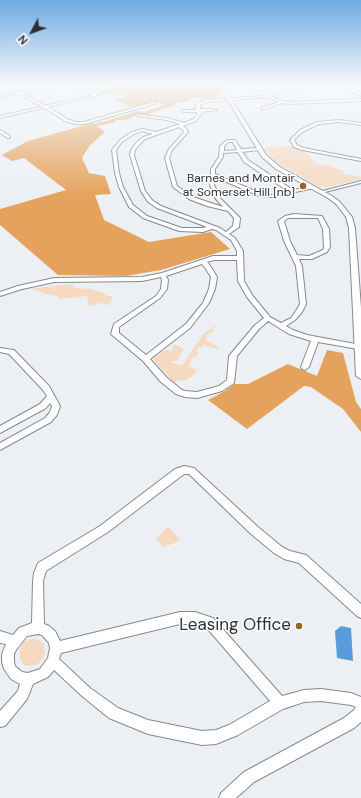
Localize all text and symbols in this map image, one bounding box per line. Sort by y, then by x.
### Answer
north arrow [12,12,52,52]
text: N [15,32,31,47]
place label: Barnes and Montair at Somerset Hill [nb] [183,172,295,200]
marker: Barnes and Montair at Somerset Hill [nb] [298,181,308,191]
place label: Leasing Office [179,616,291,636]
marker: Leasing Office [294,621,304,631]

